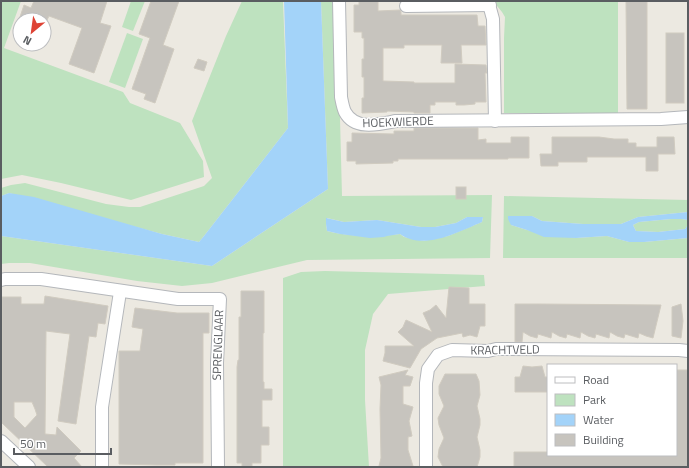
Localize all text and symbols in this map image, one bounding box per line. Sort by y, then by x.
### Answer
north arrow [12,12,52,52]
text: N [20,32,34,50]
street label: HOEKWIERDE [362,111,434,132]
street label: SPRENGLAAR [207,309,228,381]
street label: KRACHTVELD [470,339,540,360]
legend [547,364,677,456]
text: Road [583,370,609,389]
text: Park [583,390,606,409]
text: Water [583,410,614,429]
scale bar [14,430,111,456]
text: Building [583,430,624,449]
text: 50 m [20,434,46,453]

